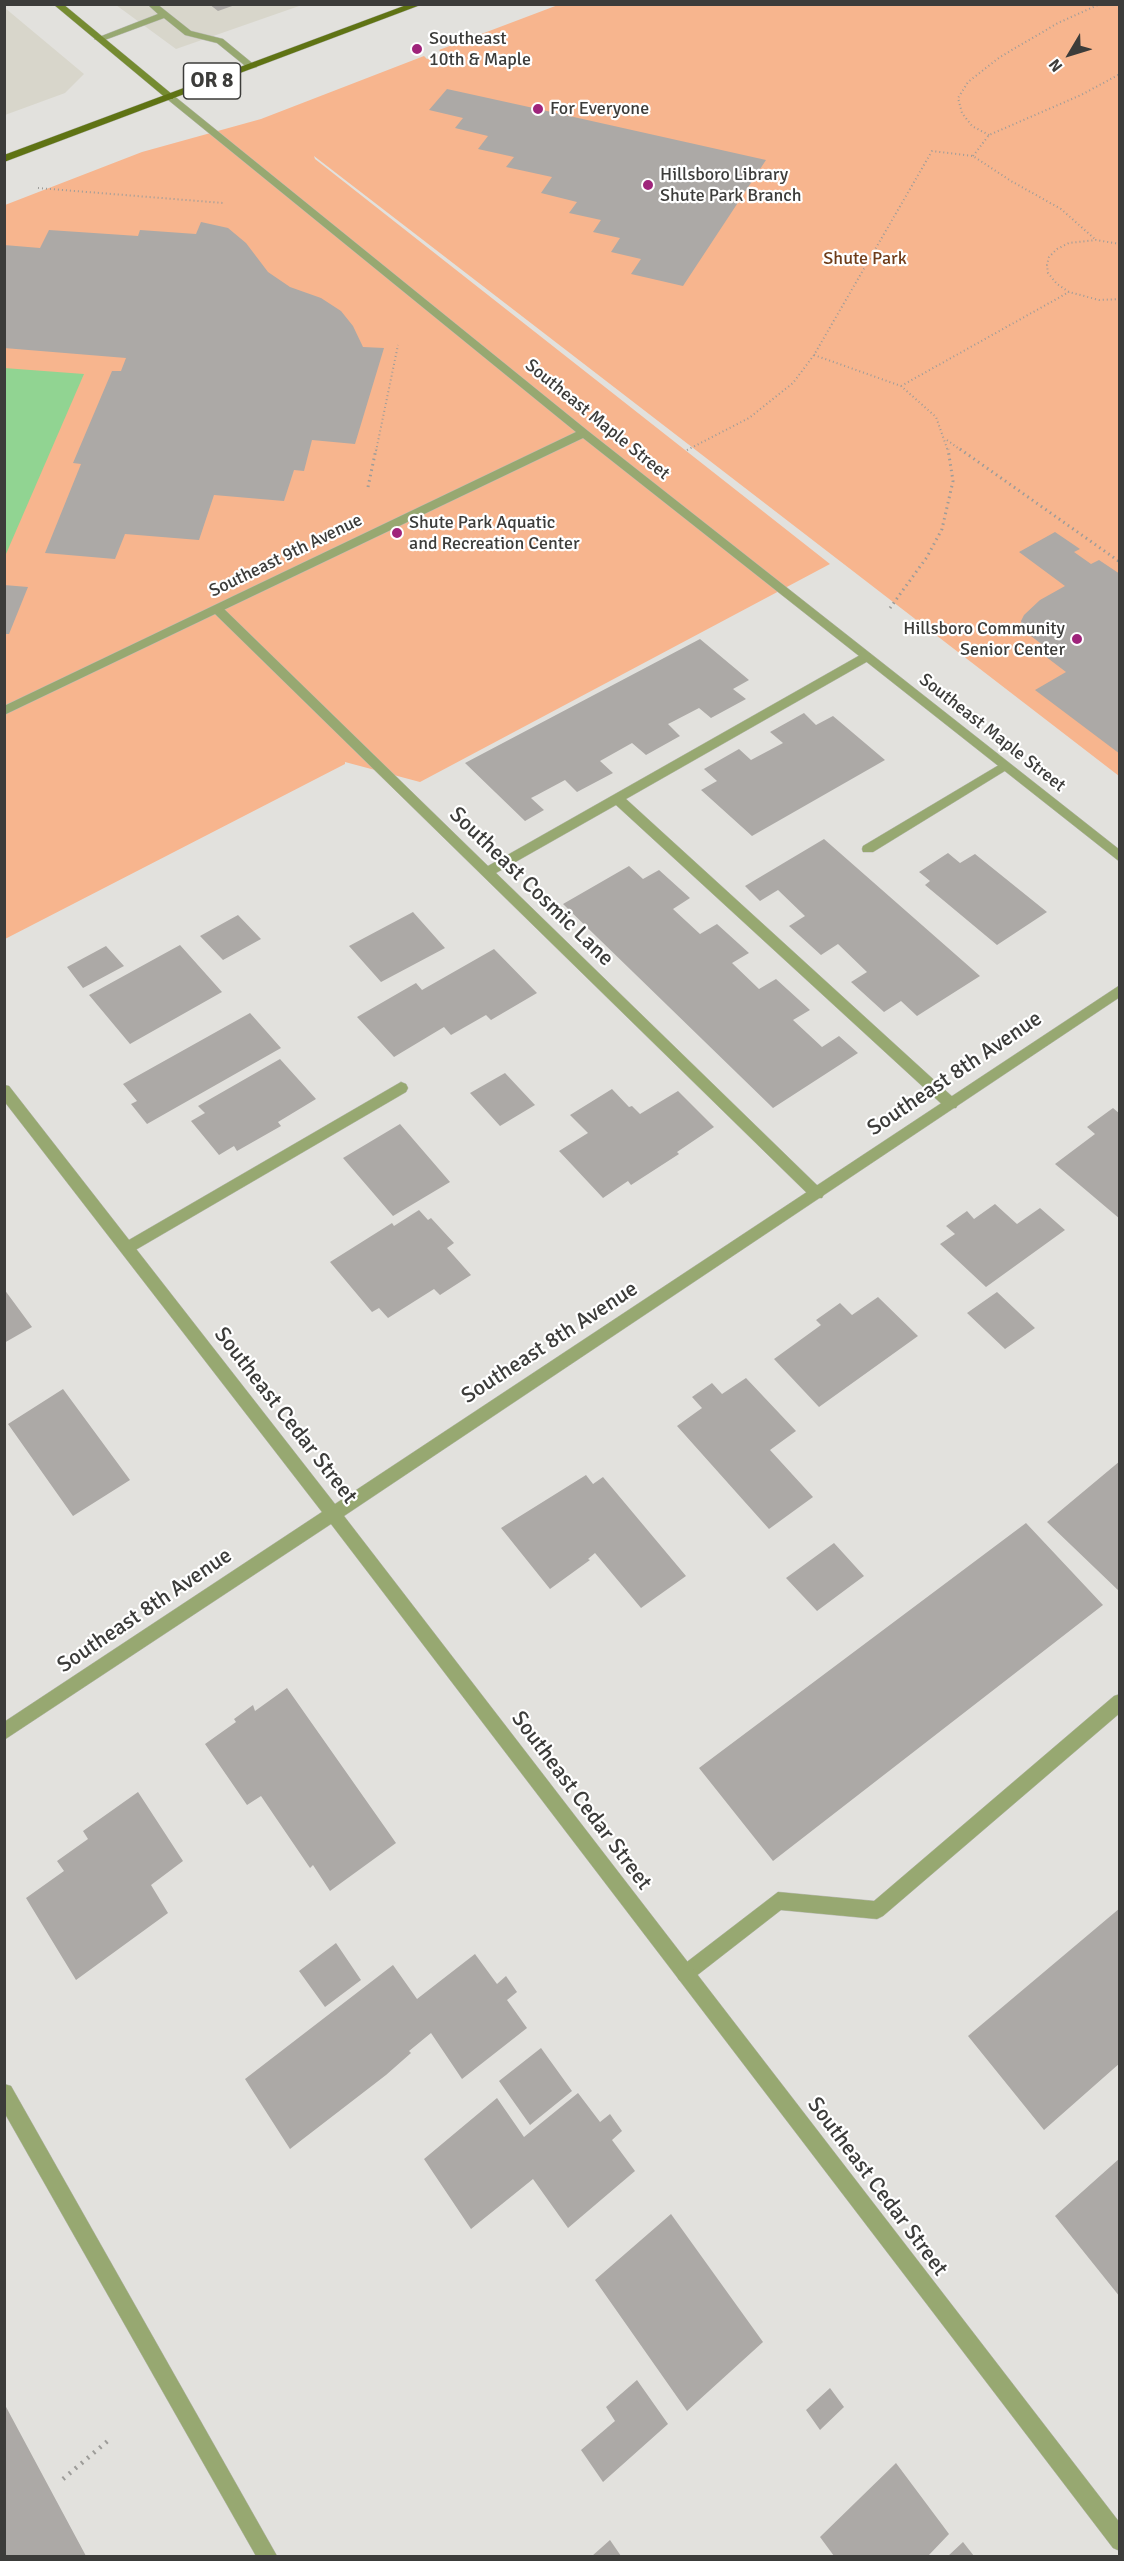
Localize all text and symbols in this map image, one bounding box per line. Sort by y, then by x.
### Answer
north arrow [1040,24,1100,84]
place label: Southeast 10th & Maple [429,28,531,70]
marker: Southeast 10th & Maple [410,42,424,56]
text: N [1045,55,1067,76]
road number: OR 8 [184,63,240,99]
place label: For Everyone [550,98,649,120]
marker: For Everyone [531,102,545,116]
place label: Hillsboro Library Shute Park Branch [660,164,802,207]
marker: Hillsboro Library Shute Park Branch [641,178,655,192]
park label: Shute Park [823,248,907,270]
street label: Southeast Maple Street [520,355,674,485]
street label: Southeast 9th Avenue [206,510,366,602]
place label: Shute Park Aquatic and Recreation Center [409,512,580,554]
marker: Shute Park Aquatic and Recreation Center [390,526,404,540]
place label: Hillsboro Community Senior Center [903,618,1065,660]
marker: Hillsboro Community Senior Center [1070,632,1084,646]
street label: Southeast Maple Street [915,669,1069,797]
street label: Southeast Cosmic Lane [443,802,619,972]
street label: Southeast 8th Avenue [863,1006,1047,1142]
street label: Southeast 8th Avenue [457,1276,643,1410]
street label: Southeast Cedar Street [208,1322,362,1510]
street label: Southeast 8th Avenue [53,1543,237,1679]
street label: Southeast Cedar Street [505,1706,657,1896]
street label: Southeast Cedar Street [801,2092,953,2282]

